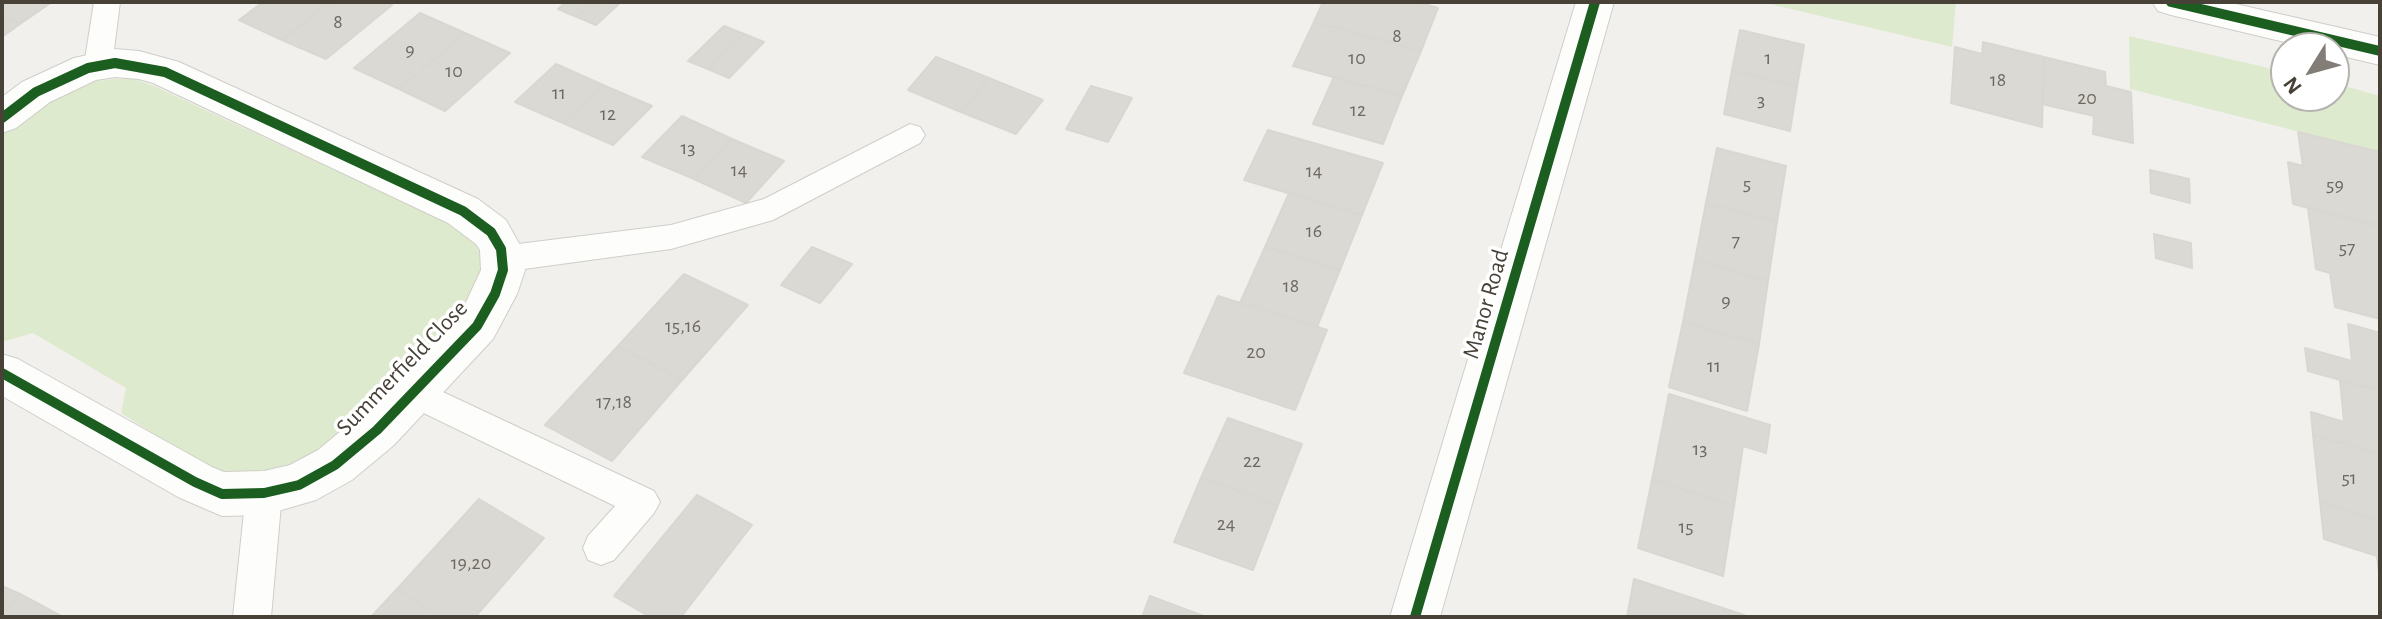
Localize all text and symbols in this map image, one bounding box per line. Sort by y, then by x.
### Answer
house number: 8 [333,10,343,34]
house number: 8 [1392,24,1402,48]
north arrow [2270,32,2350,112]
house number: 9 [405,38,415,62]
house number: 10 [1348,46,1366,70]
house number: 1 [1765,46,1771,70]
house number: 10 [445,59,463,83]
house number: 18 [1990,68,2006,92]
text: N [2279,73,2306,98]
house number: 11 [552,81,566,105]
house number: 20 [2077,86,2097,110]
house number: 3 [1757,88,1765,112]
house number: 12 [1350,98,1366,122]
house number: 12 [600,102,616,126]
house number: 13 [680,136,696,160]
house number: 14 [731,158,747,182]
house number: 14 [1306,159,1322,183]
house number: 5 [1743,172,1751,196]
house number: 59 [2326,173,2344,197]
house number: 16 [1306,219,1322,243]
house number: 7 [1732,229,1740,253]
house number: 57 [2339,236,2355,260]
street label: Manor Road [1457,246,1515,362]
house number: 18 [1283,274,1299,298]
house number: 9 [1721,289,1731,313]
street label: Summerfield Close [330,294,474,442]
house number: 15,16 [665,314,701,338]
house number: 20 [1246,340,1266,364]
house number: 11 [1707,354,1721,378]
house number: 17,18 [596,390,632,414]
house number: 13 [1692,437,1708,461]
house number: 22 [1243,449,1261,473]
house number: 51 [2341,466,2357,490]
house number: 24 [1217,512,1235,536]
house number: 15 [1678,515,1694,539]
house number: 19,20 [451,551,491,575]

